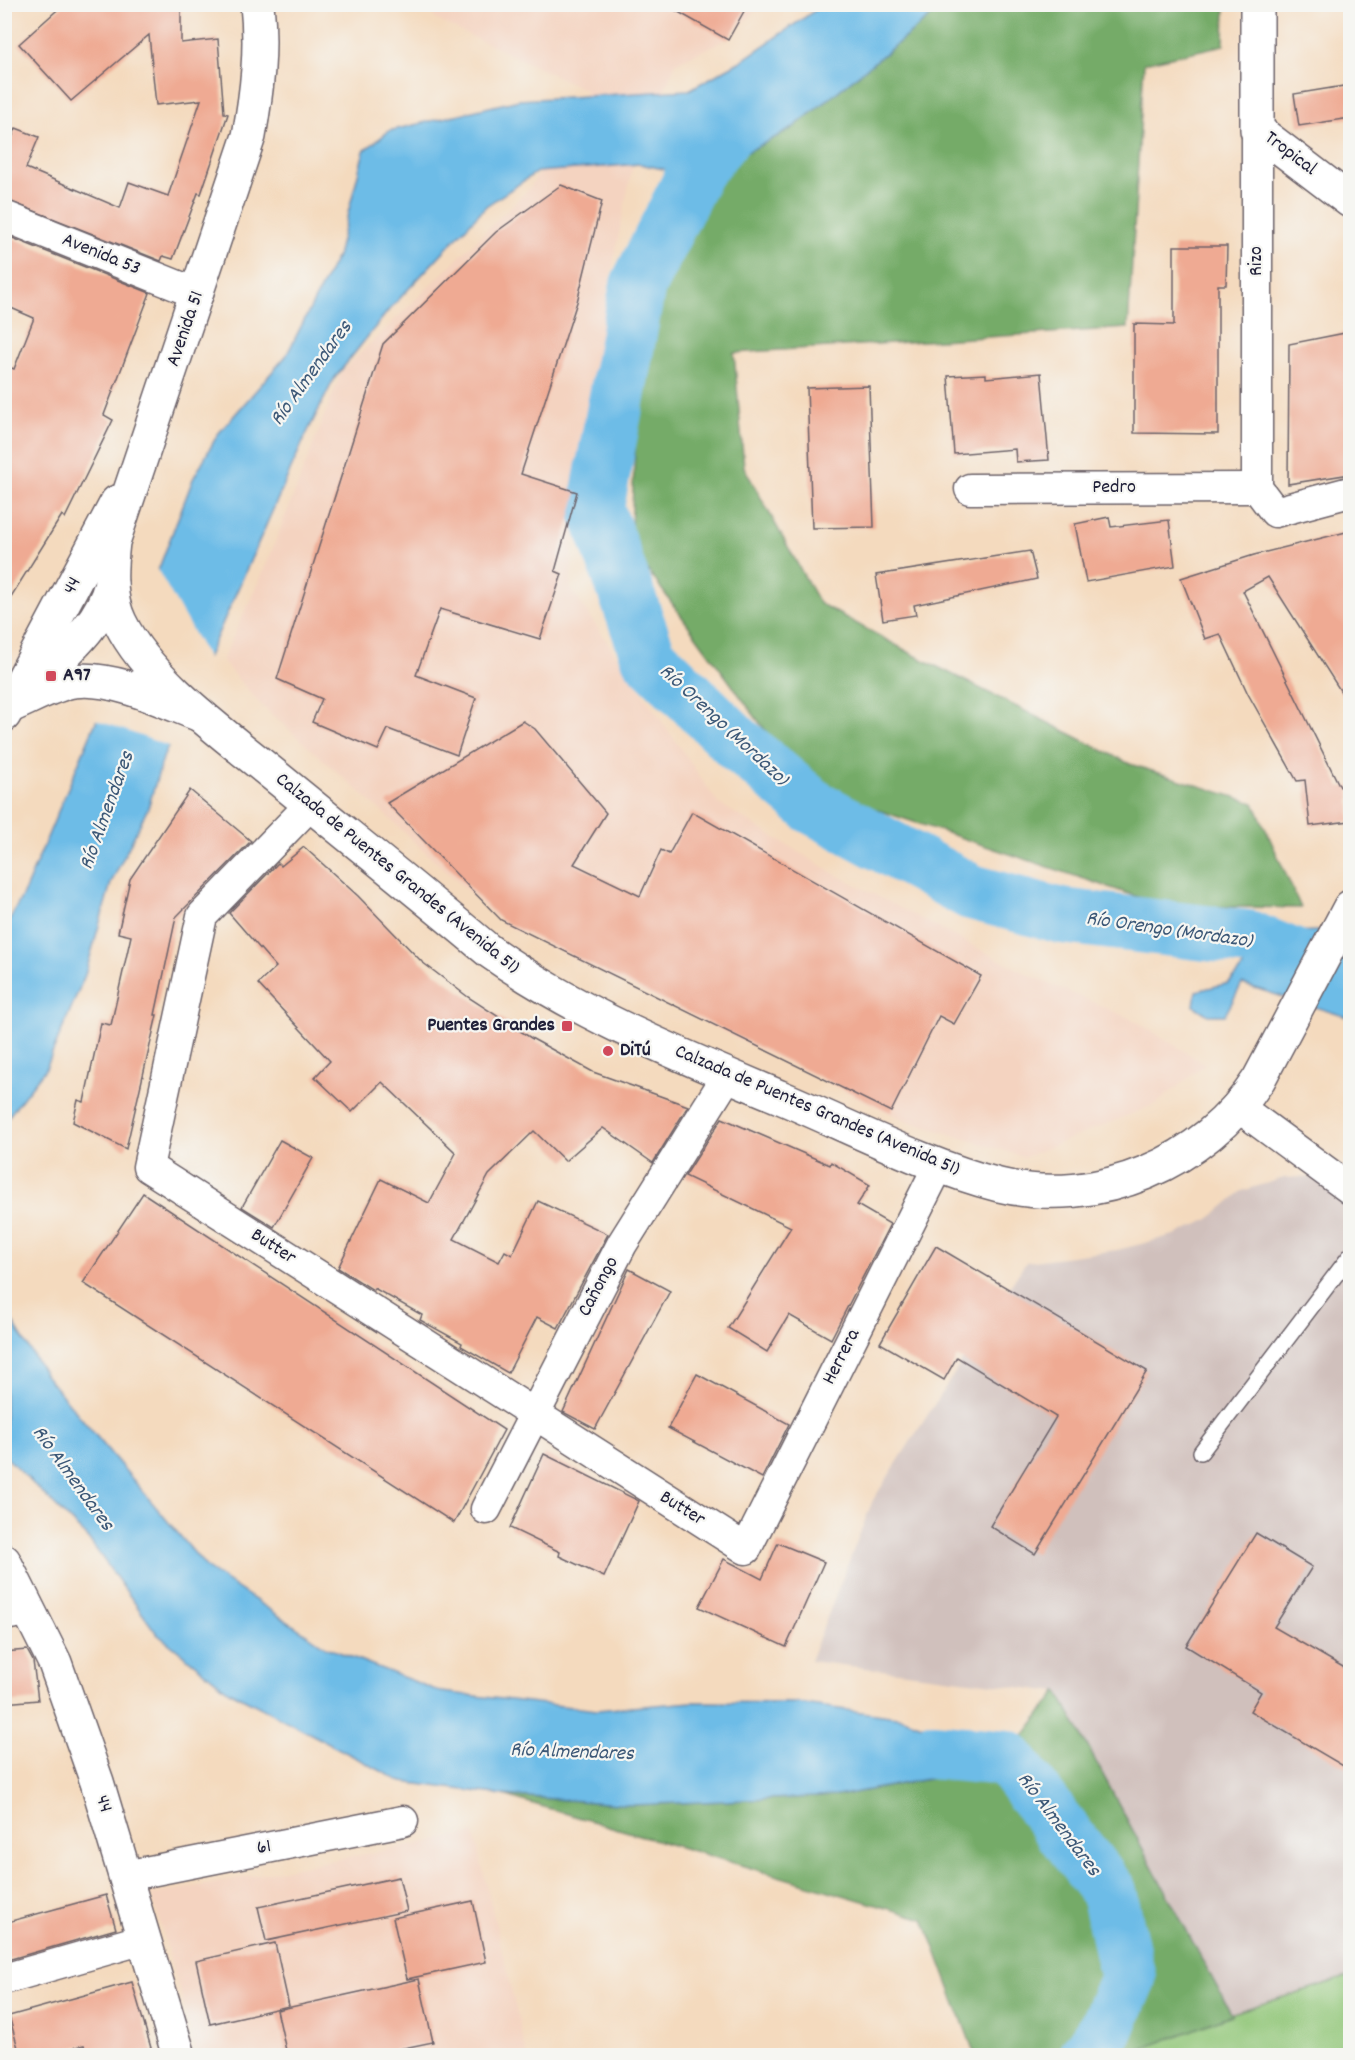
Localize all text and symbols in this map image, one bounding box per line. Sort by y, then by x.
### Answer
street label: Tropical [1258,125,1322,183]
street label: Avenida 53 [58,227,144,283]
street label: Rizo [1243,246,1271,276]
street label: Avenida 51 [160,288,212,370]
water label: Río Almendares [264,314,361,433]
street label: Pedro [1092,474,1136,502]
street label: 44 [57,572,89,600]
water label: Río Orengo (Mordazo) [652,658,796,795]
place label: A97 [63,662,91,690]
marker: A97 [44,669,58,683]
water label: Río Almendares [73,747,144,874]
street label: Calzada de Puentes Grandes (Avenida 51) [269,766,525,982]
water label: Río Orengo (Mordazo) [1084,905,1256,958]
place label: Puentes Grandes [427,1012,555,1040]
marker: Puentes Grandes [560,1019,574,1033]
place label: DiTú [620,1037,651,1065]
street label: Calzada de Puentes Grandes (Avenida 51) [670,1038,964,1184]
marker: DiTú [601,1044,615,1058]
street label: Butter [245,1222,302,1272]
street label: Cañongo [572,1252,626,1322]
street label: Herrera [816,1324,868,1390]
water label: Río Almendares [24,1420,121,1539]
street label: Butter [654,1484,711,1534]
water label: Río Almendares [510,1736,635,1770]
water label: Río Almendares [1009,1767,1108,1884]
street label: 44 [87,1792,119,1816]
street label: 61 [254,1833,274,1863]

